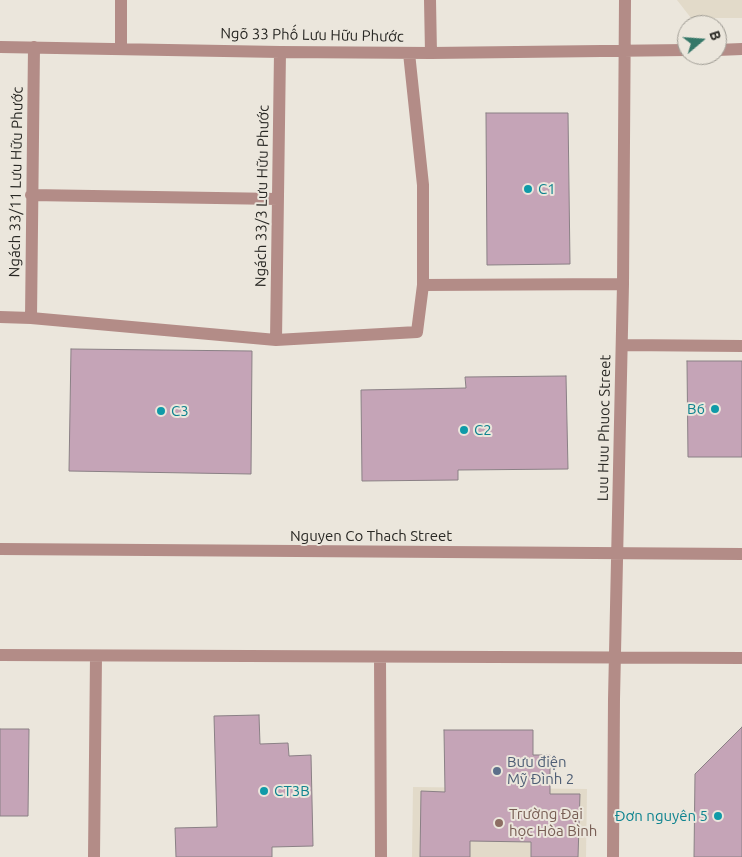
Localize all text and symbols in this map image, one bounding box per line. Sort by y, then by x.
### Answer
north arrow [677,15,727,65]
street label: Ngõ 33 Phố Lưu Hữu Phước [220,24,404,46]
text: B [706,29,724,43]
street label: Ngách 33/11 Lưu Hữu Phước [5,86,27,278]
street label: Ngách 33/3 Lưu Hữu Phước [251,105,273,287]
place label: C1 [538,180,556,198]
marker: C1 [522,183,534,195]
street label: Luu Huu Phuoc Street [594,355,614,501]
place label: B6 [687,400,705,418]
place label: C3 [171,402,189,420]
marker: B6 [709,403,721,415]
marker: C3 [155,405,167,417]
place label: C2 [474,421,492,439]
marker: C2 [458,424,470,436]
street label: Nguyen Co Thach Street [290,527,452,545]
place label: Bưu điện Mỹ Đình 2 [507,753,574,788]
marker: Bưu điện Mỹ Đình 2 [491,765,503,777]
place label: CT3B [274,782,310,800]
marker: CT3B [258,785,270,797]
place label: Trường Đại học Hòa Bình [509,805,597,840]
place label: Đơn nguyên 5 [615,807,708,825]
marker: Đơn nguyên 5 [712,810,724,822]
marker: Trường Đại học Hòa Bình [493,817,505,829]

